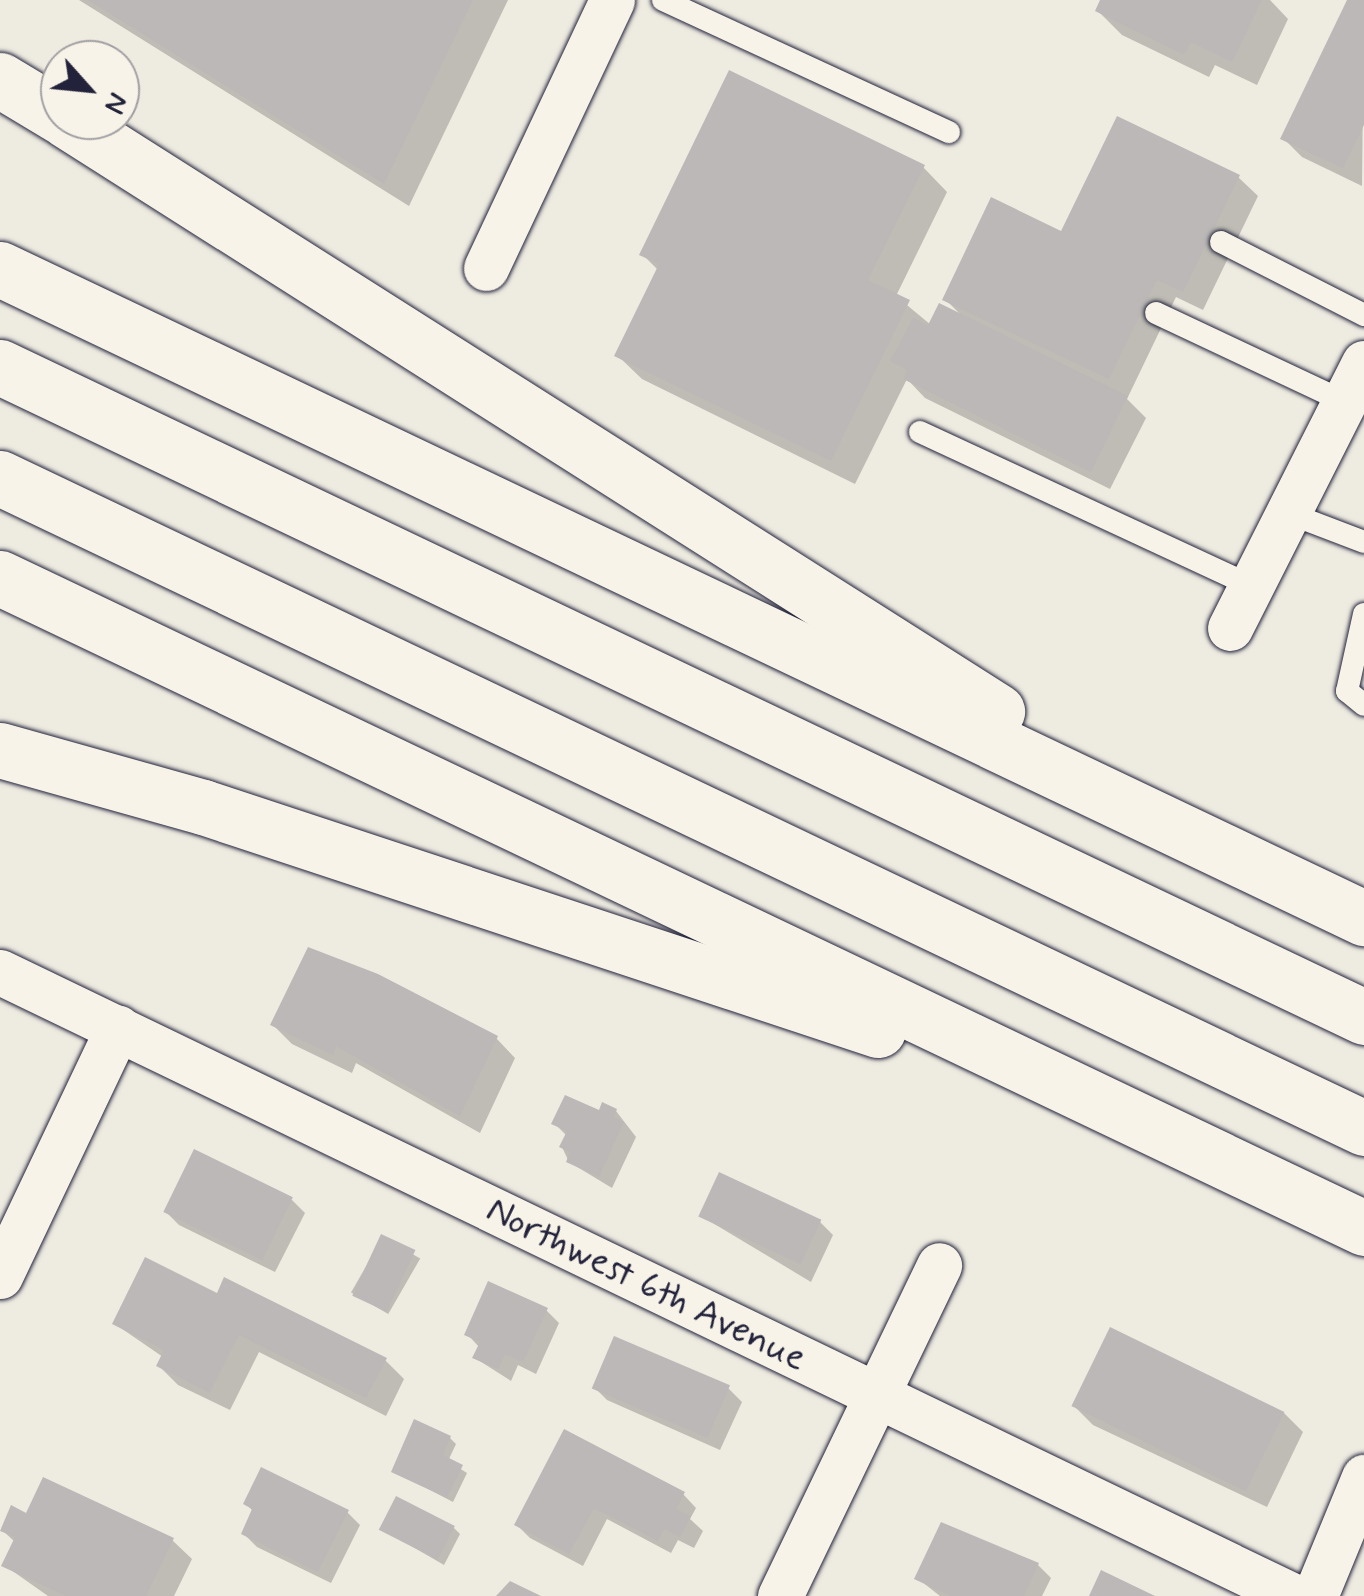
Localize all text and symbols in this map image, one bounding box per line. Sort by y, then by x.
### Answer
north arrow [40,40,140,140]
text: N [95,86,136,120]
street label: Northwest 6th Avenue [479,1188,813,1382]

